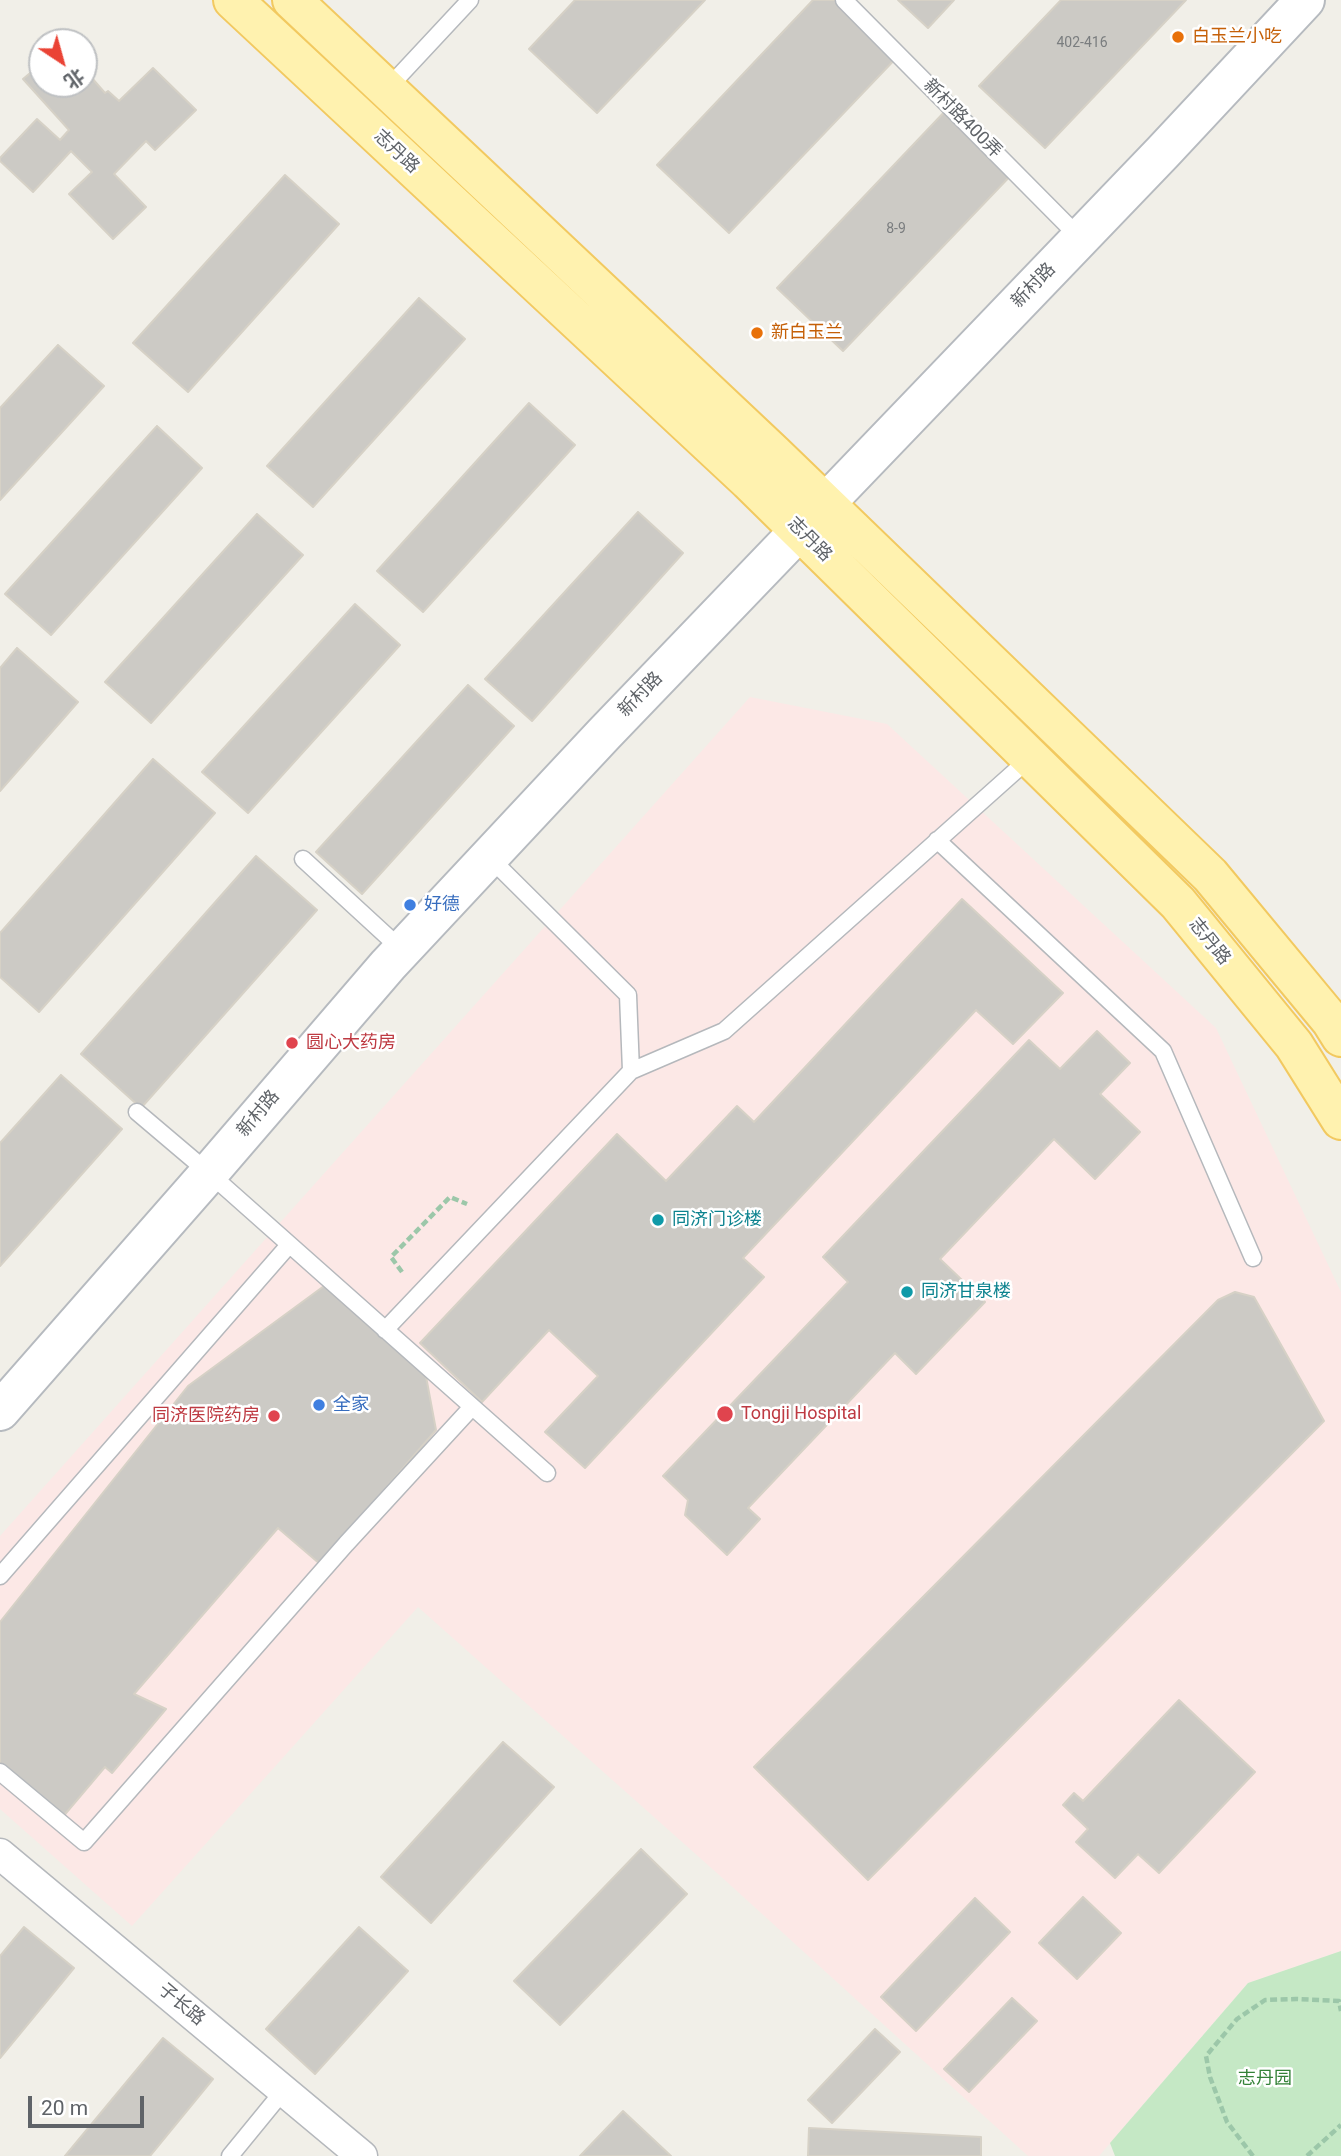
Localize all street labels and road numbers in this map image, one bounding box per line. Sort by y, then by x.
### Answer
street label: 新村路400弄 [918,75,1006,163]
street label: 志丹路 [369,126,423,178]
street label: 新村路 [1007,259,1061,313]
street label: 志丹路 [782,513,836,567]
street label: 新村路 [614,668,668,722]
street label: 志丹路 [1184,914,1234,970]
street label: 新村路 [233,1086,285,1142]
street label: 子长路 [153,1979,209,2031]

